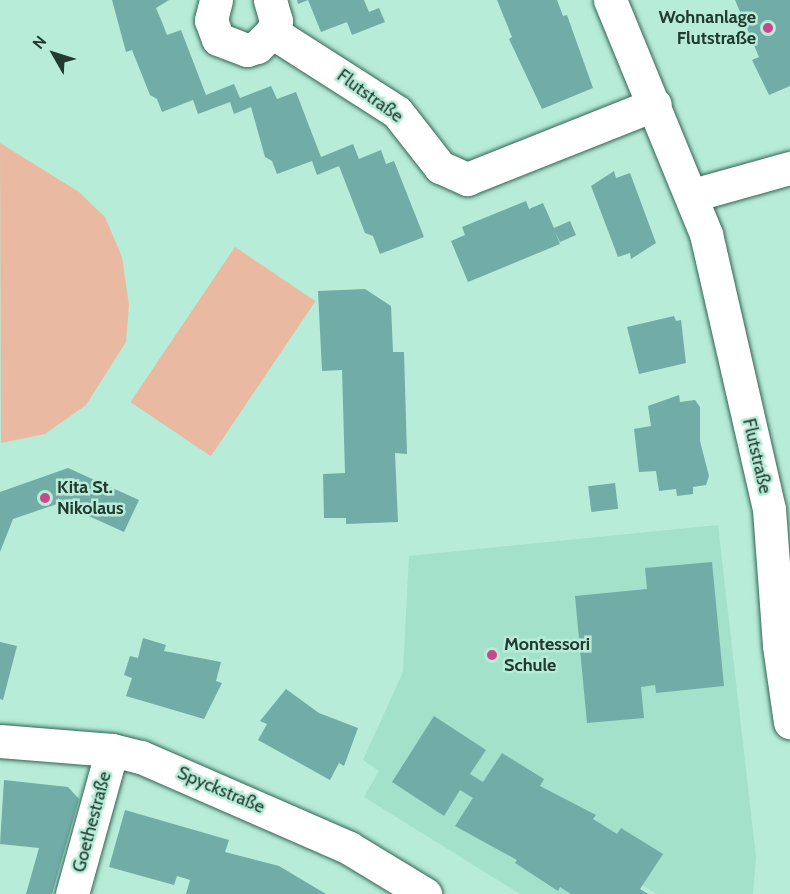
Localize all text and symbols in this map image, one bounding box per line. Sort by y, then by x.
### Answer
place label: Wohnanlage Flutstraße [658,7,756,50]
marker: Wohnanlage Flutstraße [761,21,775,35]
north arrow [24,24,84,84]
text: N [29,32,51,53]
street label: Flutstraße [333,65,407,127]
street label: Flutstraße [738,416,776,496]
place label: Kita St. Nikolaus [57,477,124,520]
marker: Kita St. Nikolaus [38,491,52,505]
place label: Montessori Schule [504,634,590,676]
marker: Montessori Schule [485,648,499,662]
street label: Spyckstraße [174,762,268,818]
street label: Goethestraße [68,769,116,875]

